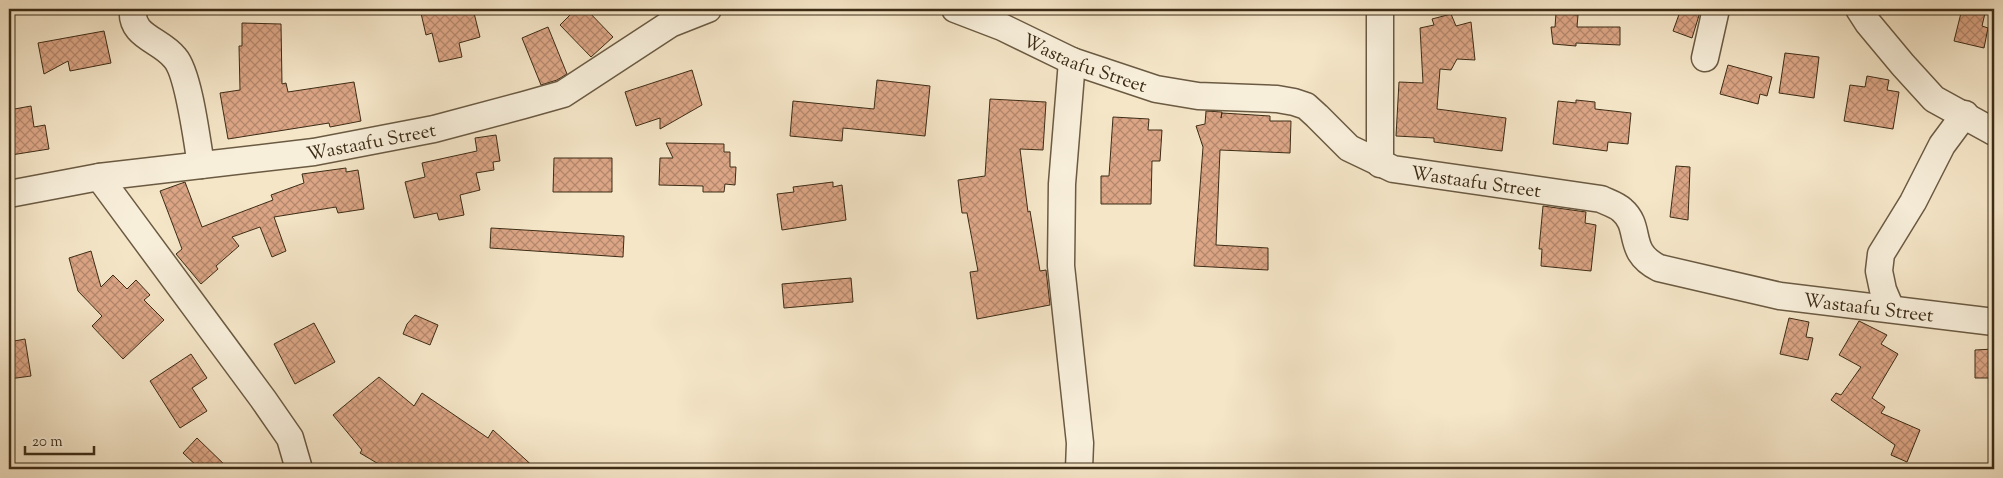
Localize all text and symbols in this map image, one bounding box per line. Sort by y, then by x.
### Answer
street label: Wastaafu Street [1018,28,1150,101]
street label: Wastaafu Street [305,118,439,169]
street label: Wastaafu Street [1409,161,1543,206]
street label: Wastaafu Street [1802,288,1935,331]
scale bar [25,423,94,455]
text: 20 m [32,432,63,453]

